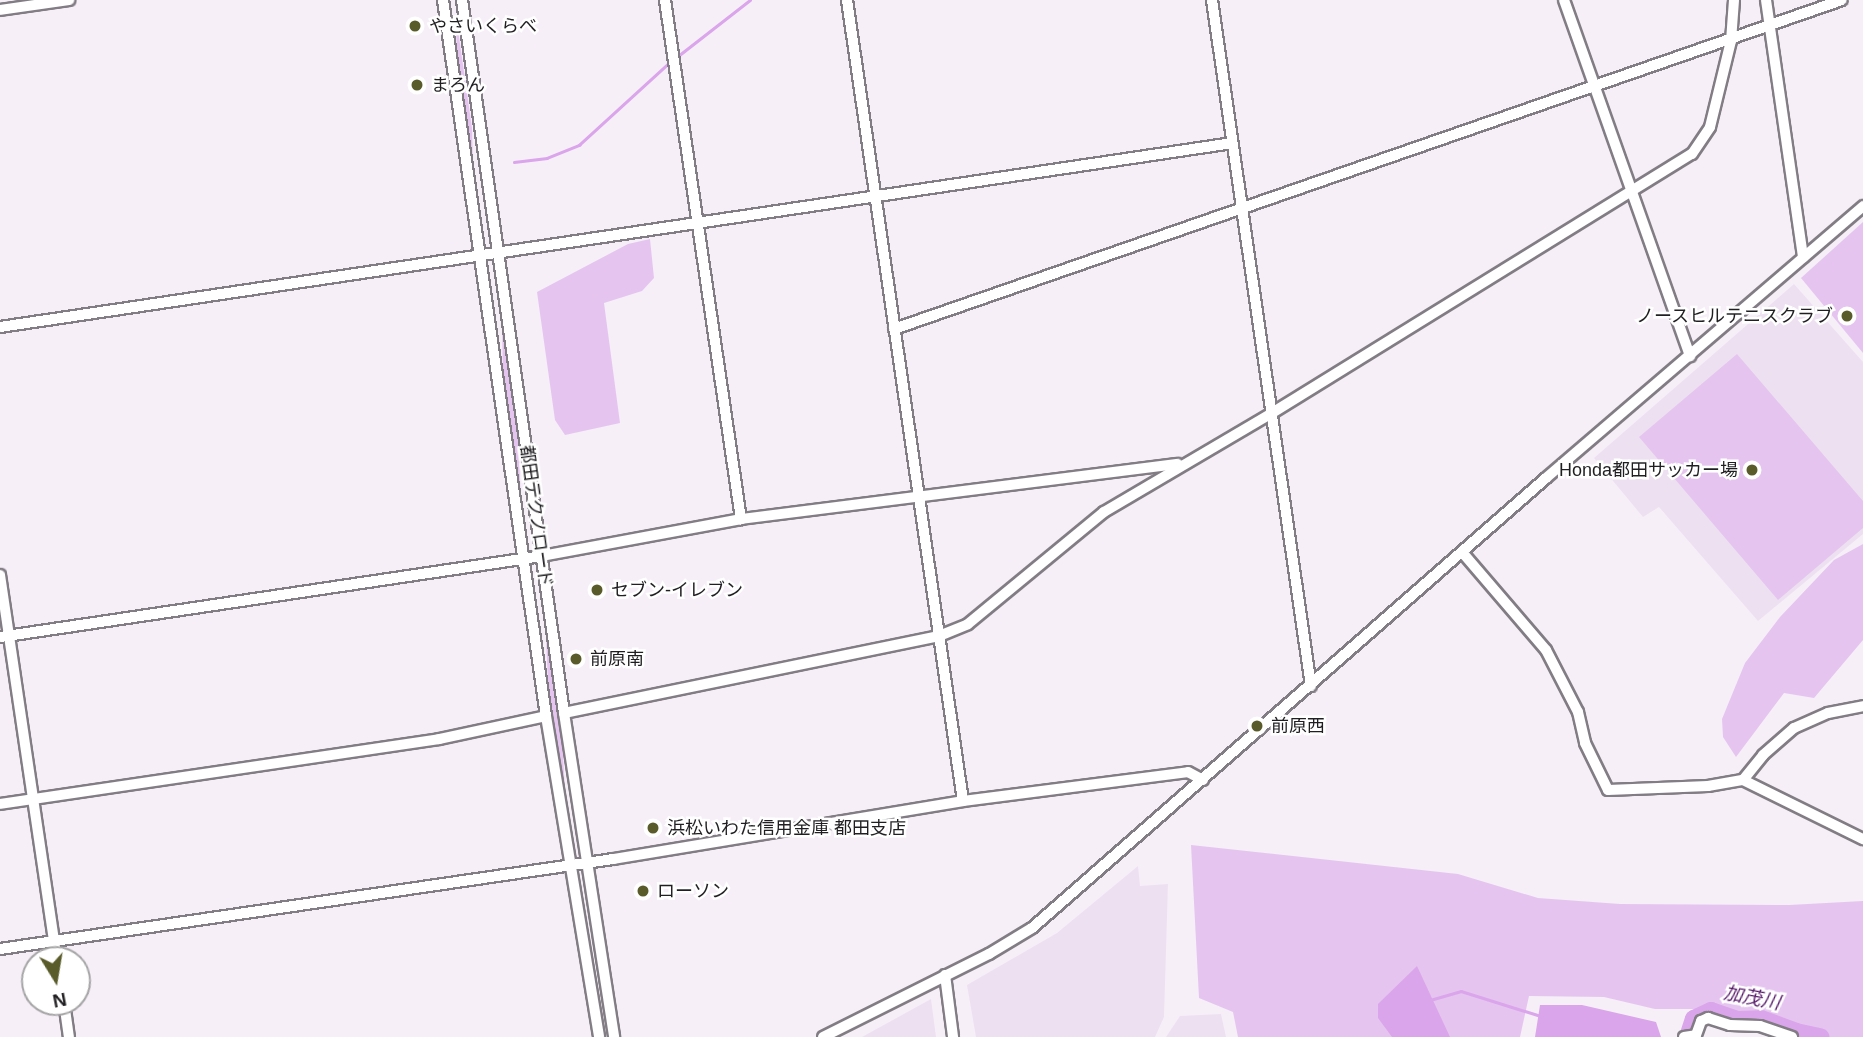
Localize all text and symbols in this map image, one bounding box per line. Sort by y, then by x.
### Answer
place label: やさいくらべ [429,15,537,37]
marker: やさいくらべ [407,18,423,34]
place label: まろん [431,74,485,96]
marker: まろん [409,77,425,93]
place label: ノースヒルテニスクラブ [1635,305,1833,327]
marker: ノースヒルテニスクラブ [1839,308,1855,324]
street label: 都田テクノロード [515,443,557,589]
place label: Honda都田サッカー場 [1559,459,1738,481]
marker: Honda都田サッカー場 [1744,462,1760,478]
place label: セブン-イレブン [611,579,743,601]
marker: セブン-イレブン [589,582,605,598]
place label: 前原南 [590,648,644,670]
marker: 前原南 [568,651,584,667]
place label: 前原西 [1271,715,1325,737]
marker: 前原西 [1249,718,1265,734]
place label: 浜松いわた信用金庫 都田支店 [667,817,906,839]
marker: 浜松いわた信用金庫 都田支店 [645,820,661,836]
place label: ローソン [657,880,729,902]
marker: ローソン [635,883,651,899]
north arrow [21,946,91,1016]
water label: 加茂川 [1722,981,1782,1015]
text: N [51,989,68,1012]

